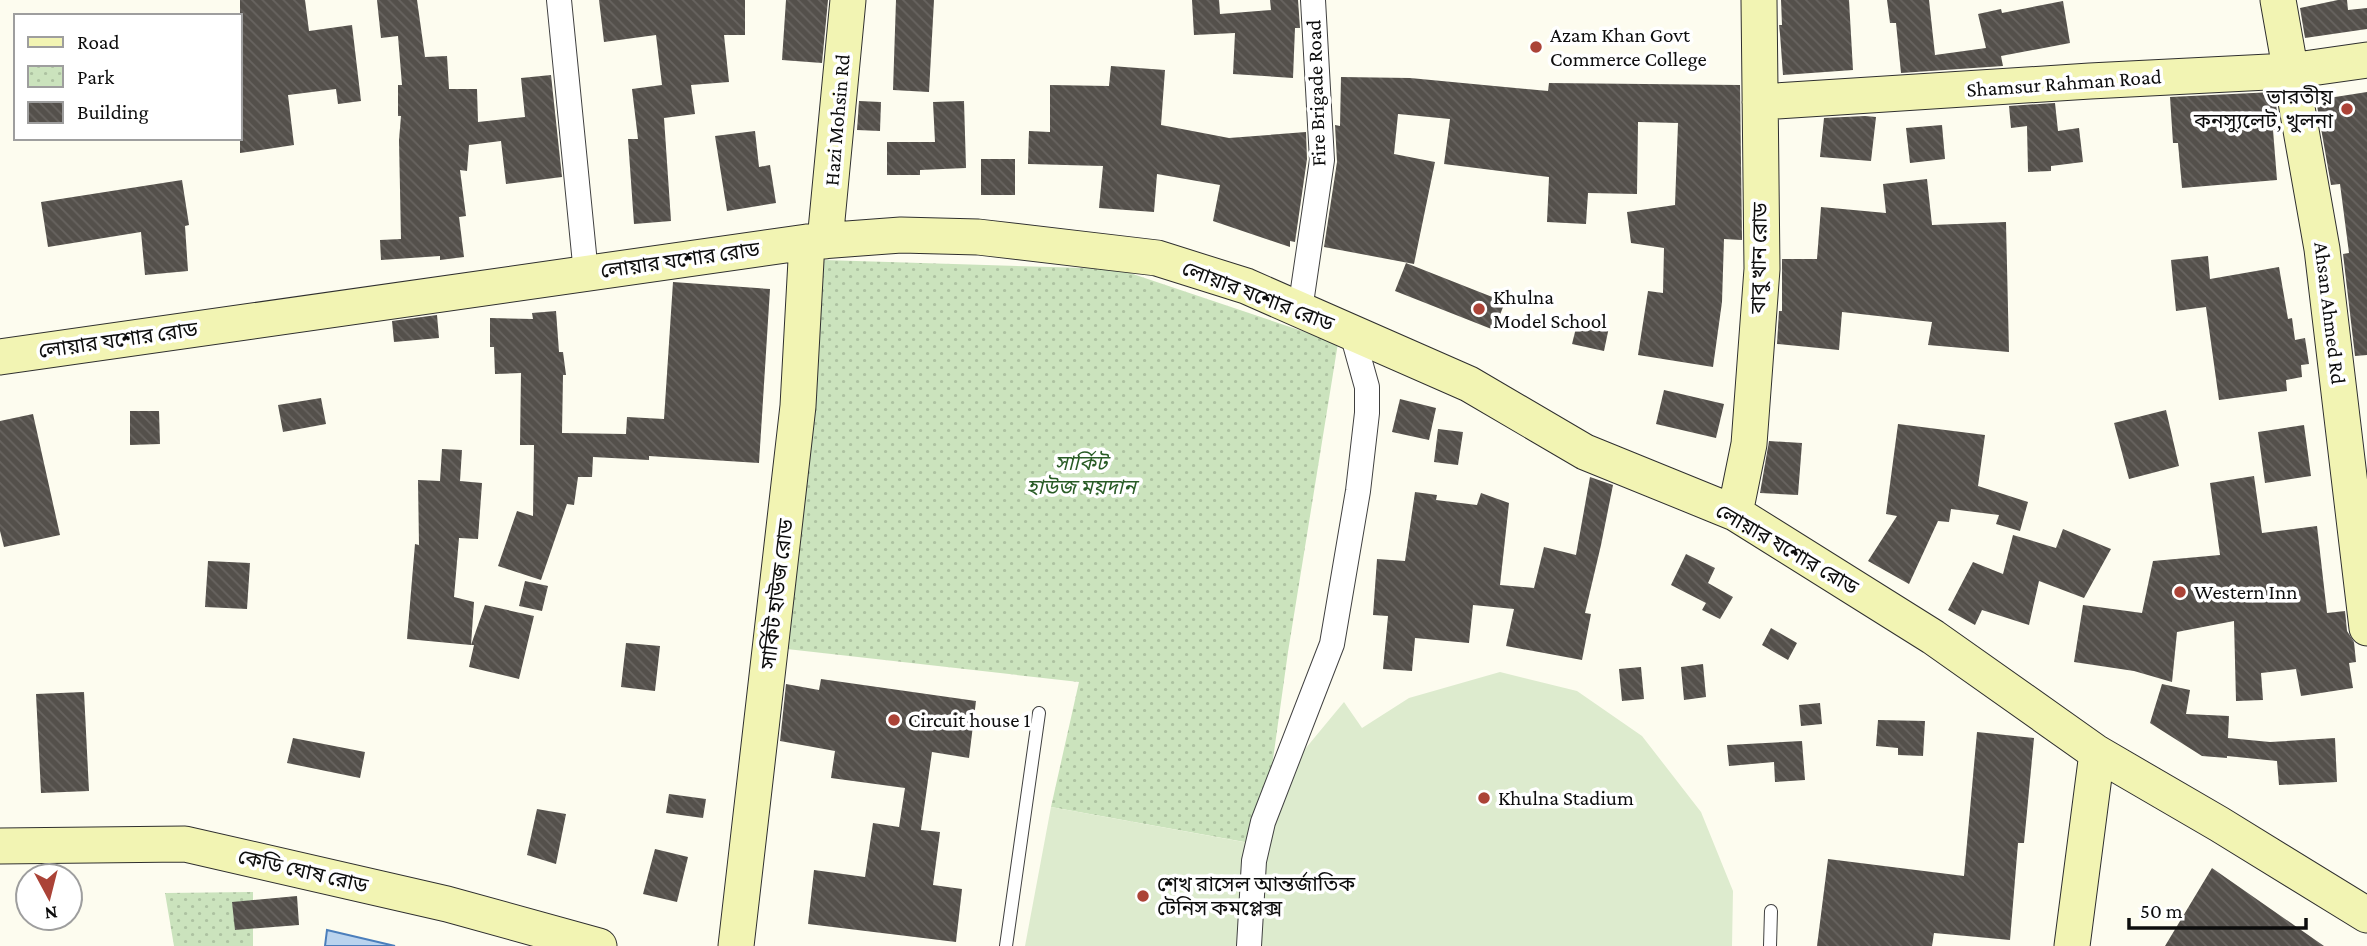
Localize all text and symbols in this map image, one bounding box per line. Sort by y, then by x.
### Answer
legend [14,14,242,140]
street label: Fire Brigade Road [1301,19,1331,167]
place label: Azam Khan Govt Commerce College [1550,23,1707,71]
text: Road [77,30,120,54]
marker: Azam Khan Govt Commerce College [1528,39,1544,55]
street label: Hazi Mohsin Rd [819,53,855,187]
street label: Shamsur Rahman Road [1966,64,2162,102]
text: Park [77,65,114,89]
place label: ভারতীয় কনস্যুলেট, খুলনা [2193,85,2334,133]
text: Building [77,100,149,124]
marker: ভারতীয় কনস্যুলেট, খুলনা [2339,101,2355,117]
street label: বাবু খান রোড [1746,201,1772,315]
street label: লোয়ার যশোর রোড [599,237,762,283]
street label: Ahsan Ahmed Rd [2309,240,2351,386]
street label: লোয়ার যশোর রোড [1179,256,1338,336]
place label: Khulna Model School [1493,285,1607,333]
marker: Khulna Model School [1471,301,1487,317]
street label: লোয়ার যশোর রোড [37,317,200,363]
park label: সার্কিট হাউজ ময়দান [1026,450,1140,499]
street label: লোয়ার যশোর রোড [1711,498,1863,600]
street label: সার্কিট হাউজ রোড [755,516,798,671]
place label: Western Inn [2194,580,2298,604]
marker: Western Inn [2172,584,2188,600]
place label: Circuit house 1 [908,708,1030,732]
marker: Circuit house 1 [886,712,902,728]
place label: Khulna Stadium [1498,786,1634,810]
marker: Khulna Stadium [1476,790,1492,806]
street label: কেডি ঘোষ রোড [236,844,371,898]
north arrow [14,862,84,932]
place label: শেখ রাসেল আন্তর্জাতিক টেনিস কমপ্লেক্স [1157,871,1356,920]
scale bar [2129,886,2306,930]
marker: শেখ রাসেল আন্তর্জাতিক টেনিস কমপ্লেক্স [1135,888,1151,904]
text: 50 m [2140,899,2183,923]
text: N [43,902,59,925]

